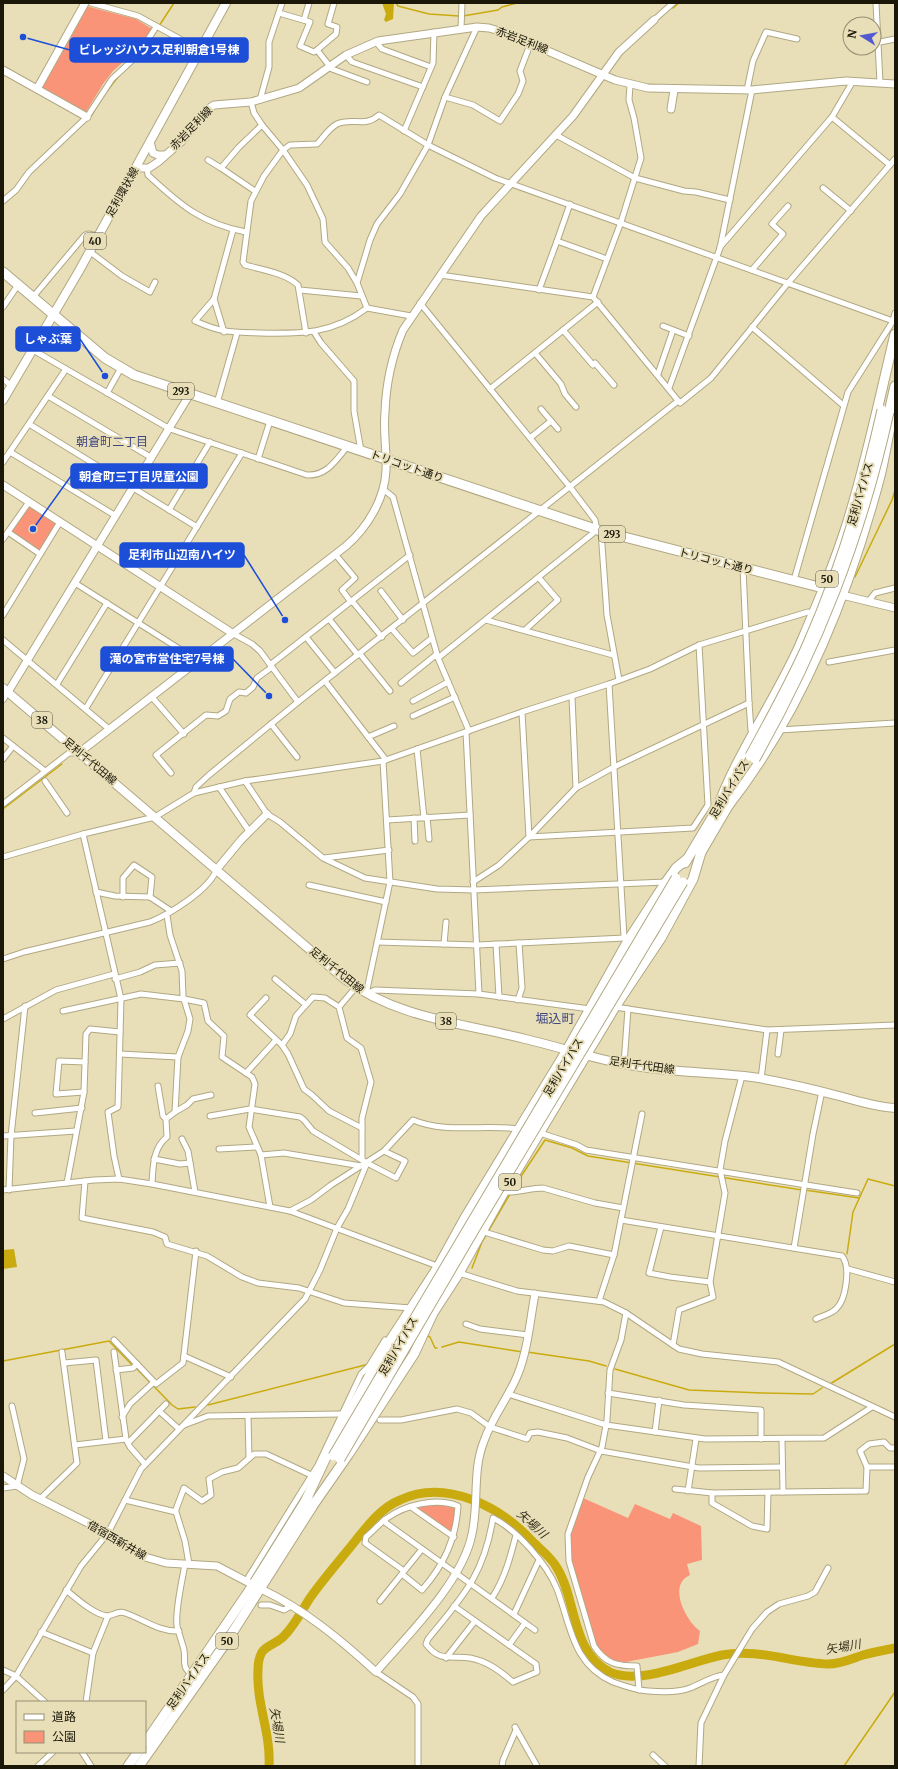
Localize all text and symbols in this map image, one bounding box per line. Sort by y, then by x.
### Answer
north arrow [842,16,882,56]
street label: 赤岩足利線 [494,24,550,56]
text: N [844,28,860,40]
callout: ビレッジハウス足利朝倉1号棟 [70,38,248,62]
text: ビレッジハウス足利朝倉1号棟 [79,42,239,57]
street label: 赤岩足利線 [167,103,215,153]
street label: 足利環状線 [103,165,141,219]
road number: 40 [84,233,106,249]
callout: しゃぶ葉 [16,327,80,351]
text: しゃぶ葉 [24,331,72,346]
road number: 293 [168,383,194,399]
district label: 朝倉町二丁目 [76,434,148,449]
street label: トリコット通り [368,447,446,485]
street label: 足利バイパス [844,460,876,528]
callout: 朝倉町三丁目児童公園 [71,464,207,488]
text: 朝倉町三丁目児童公園 [79,469,199,484]
road number: 293 [599,526,625,542]
callout: 足利市山辺南ハイツ [120,543,244,567]
street label: トリコット通り [677,545,755,577]
text: 足利市山辺南ハイツ [128,547,236,562]
road number: 50 [816,571,838,587]
callout: 滝の宮市営住宅7号棟 [101,647,233,671]
text: 滝の宮市営住宅7号棟 [109,651,225,666]
road number: 38 [32,712,52,728]
street label: 足利千代田線 [60,734,120,788]
street label: 足利バイパス [706,757,752,821]
street label: 足利千代田線 [307,944,367,996]
district label: 堀込町 [535,1010,575,1027]
road number: 38 [436,1013,456,1029]
street label: 足利バイパス [540,1035,586,1099]
street label: 足利千代田線 [608,1053,676,1077]
road number: 50 [499,1174,521,1190]
street label: 足利バイパス [375,1314,421,1378]
water label: 矢場川 [514,1506,552,1543]
street label: 借宿西新井線 [85,1517,149,1563]
road number: 50 [216,1633,238,1649]
water label: 矢場川 [824,1636,864,1657]
street label: 足利バイパス [163,1650,213,1712]
legend [16,1701,146,1753]
water label: 矢場川 [267,1706,288,1746]
text: 道路 [52,1709,76,1724]
text: 公園 [52,1729,76,1744]

